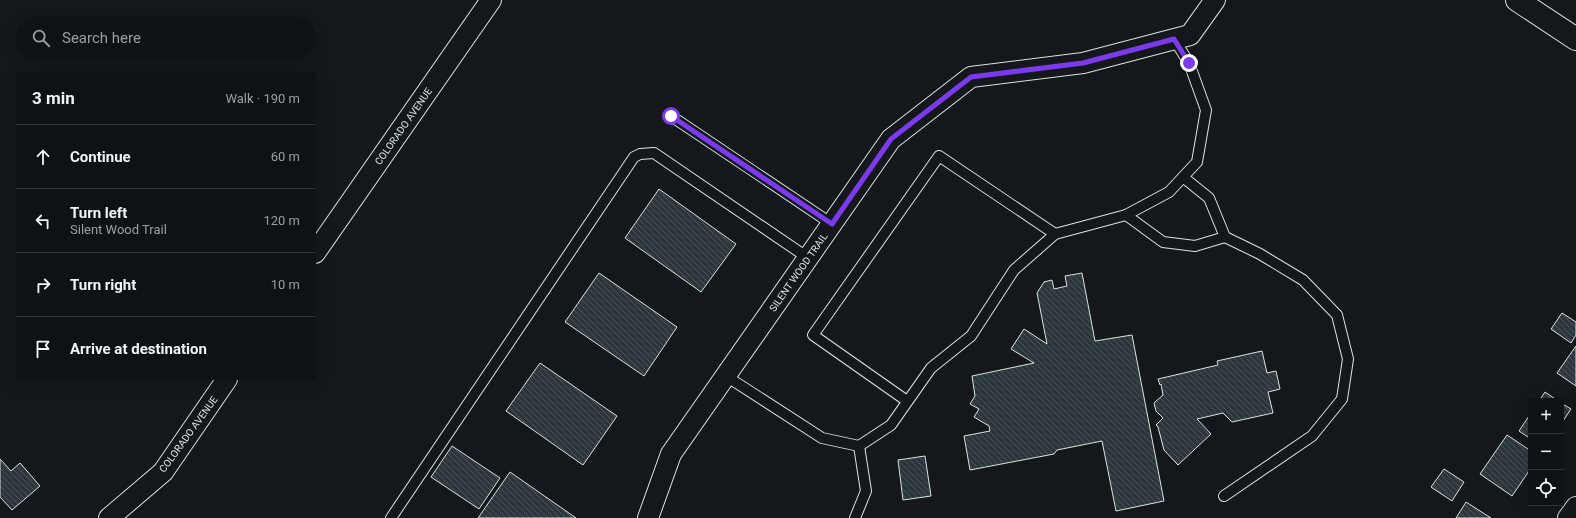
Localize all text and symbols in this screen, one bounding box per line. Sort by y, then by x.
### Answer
search box [16,16,316,60]
icon: search [30,27,52,49]
text: Search here [62,29,141,47]
route end [1180,54,1198,72]
street label: COLORADO AVENUE [373,85,434,167]
text: 3 min [32,88,75,108]
text: Walk · 190 m [225,91,300,106]
route start [662,107,680,125]
icon: ahead [32,146,54,168]
text: Continue [70,148,131,166]
text: 60 m [271,149,300,164]
text: Turn left [70,204,127,222]
icon: left [32,210,54,232]
text: 120 m [263,213,300,228]
text: Silent Wood Trail [70,222,167,237]
street label: SILENT WOOD TRAIL [767,230,830,314]
icon: right [32,274,54,296]
text: Turn right [70,276,136,294]
text: 10 m [271,277,300,292]
icon: arrive [32,338,54,360]
text: Arrive at destination [70,340,207,358]
street label: COLORADO AVENUE [157,394,220,475]
map controls [1528,398,1564,506]
button: + [1528,398,1564,434]
button: − [1528,434,1564,470]
button: locate [1528,470,1564,506]

